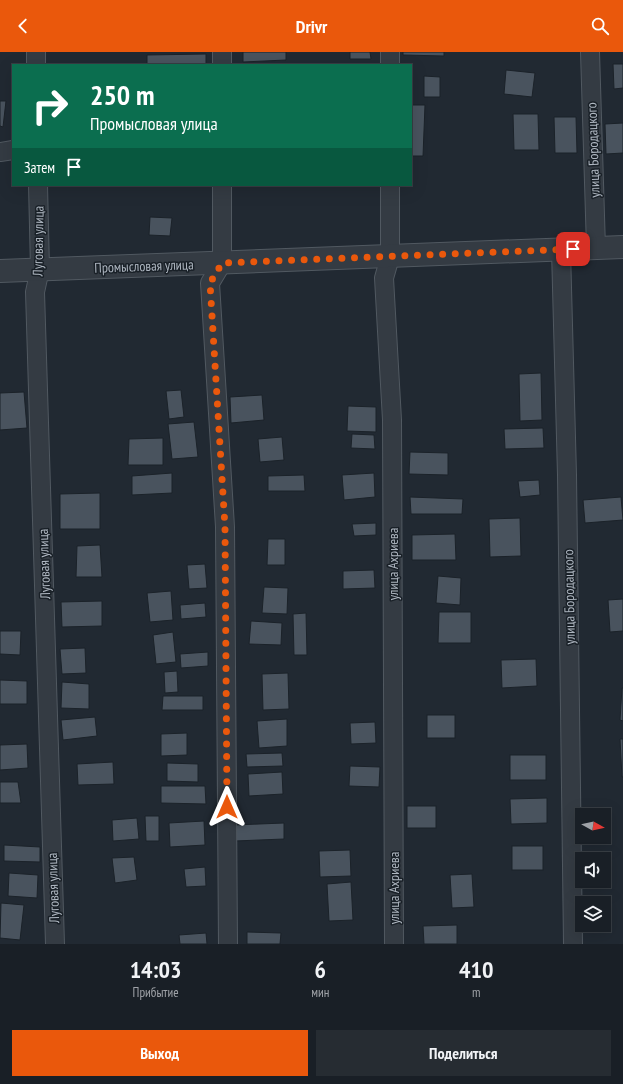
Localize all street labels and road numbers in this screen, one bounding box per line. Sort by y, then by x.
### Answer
street label: улица Бородацкого [582,102,604,198]
street label: Луговая улица [28,206,48,277]
street label: Промысловая улица [94,255,194,277]
street label: Луговая улица [34,528,54,601]
street label: улица Ахриева [384,528,402,600]
street label: улица Бородацкого [559,549,579,645]
street label: Луговая улица [43,852,63,925]
street label: улица Ахриева [385,852,403,924]

